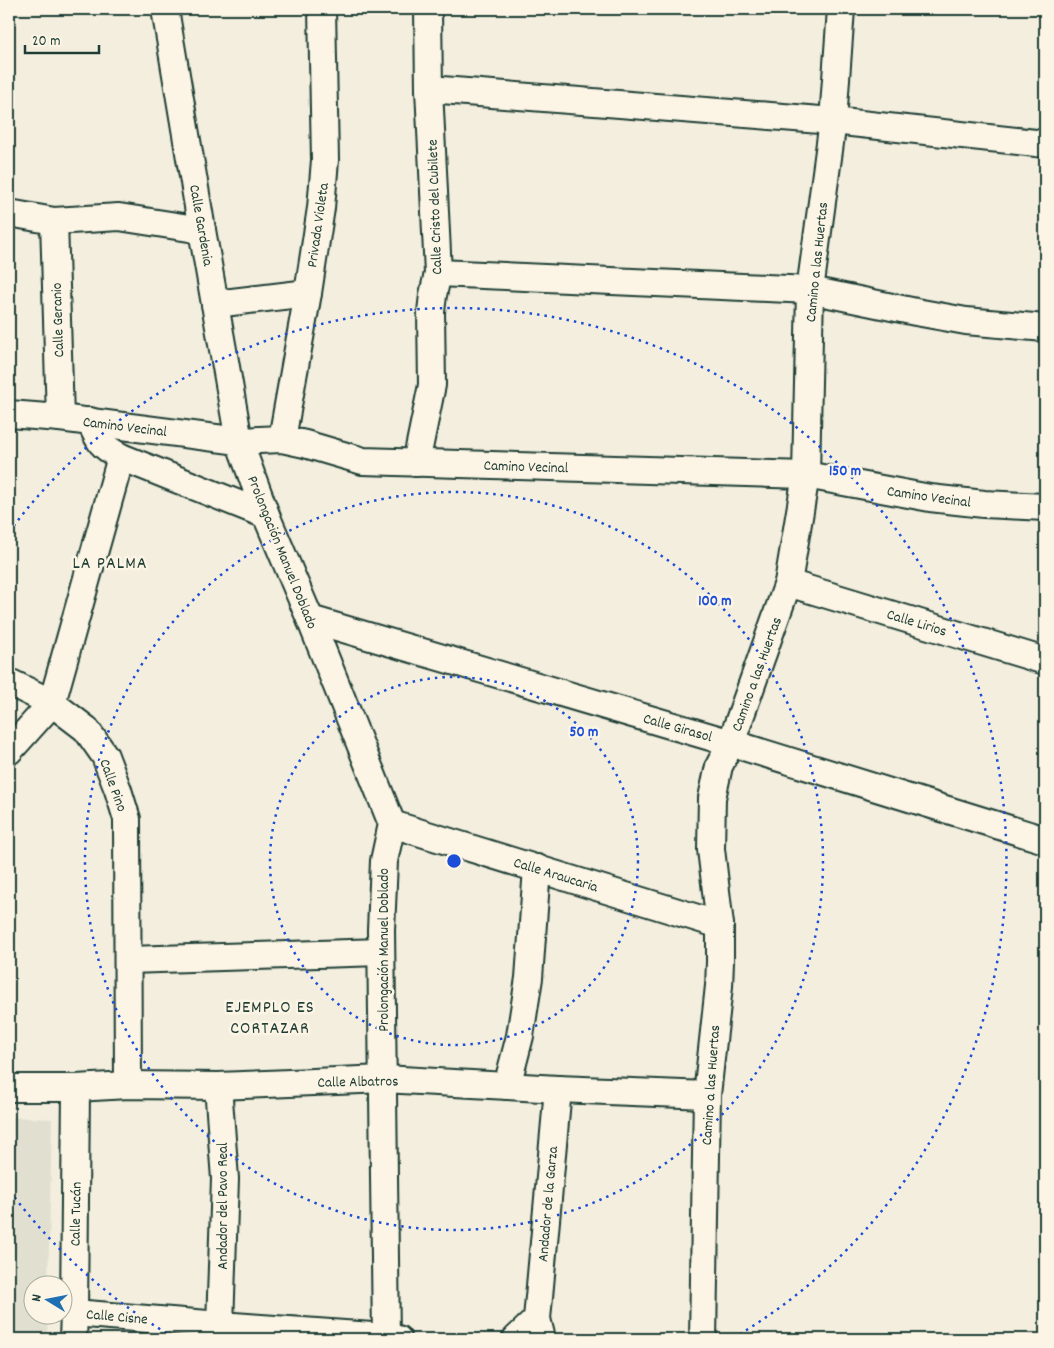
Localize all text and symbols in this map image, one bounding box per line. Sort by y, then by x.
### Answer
scale bar [25,22,99,54]
text: 20 m [32,31,60,53]
street label: Calle Cristo del Cubilete [423,139,449,275]
street label: Privada Violeta [302,181,336,269]
street label: Calle Gardenia [182,183,218,269]
street label: Camino a las Huertas [801,201,835,323]
street label: Calle Geranio [47,282,71,358]
street label: Camino Vecinal [81,412,169,444]
street label: Camino Vecinal [483,456,569,480]
text: 150 m [829,461,861,483]
street label: Prolongación Manuel Doblado [240,473,322,633]
street label: Camino Vecinal [885,481,973,515]
district label: LA PALMA [72,552,148,577]
text: 100 m [698,591,732,613]
street label: Calle Lirios [884,604,949,643]
street label: Camino a las Huertas [727,614,789,735]
street label: Calle Girasol [640,709,715,749]
text: 50 m [570,722,598,744]
street label: Calle Pino [92,756,132,815]
centre of rings [445,852,463,870]
street label: Calle Araucaria [510,853,601,899]
street label: Prolongación Manuel Doblado [374,868,396,1032]
district label: EJEMPLO ES CORTAZAR [225,996,315,1042]
street label: Camino a las Huertas [697,1024,727,1146]
street label: Calle Albatros [317,1071,399,1095]
street label: Andador del Pavo Real [213,1142,235,1270]
street label: Andador de la Garza [533,1145,565,1263]
street label: Calle Tucán [65,1182,89,1246]
north arrow [22,1276,72,1326]
text: N [27,1293,48,1303]
street label: Calle Cisne [85,1304,149,1332]

